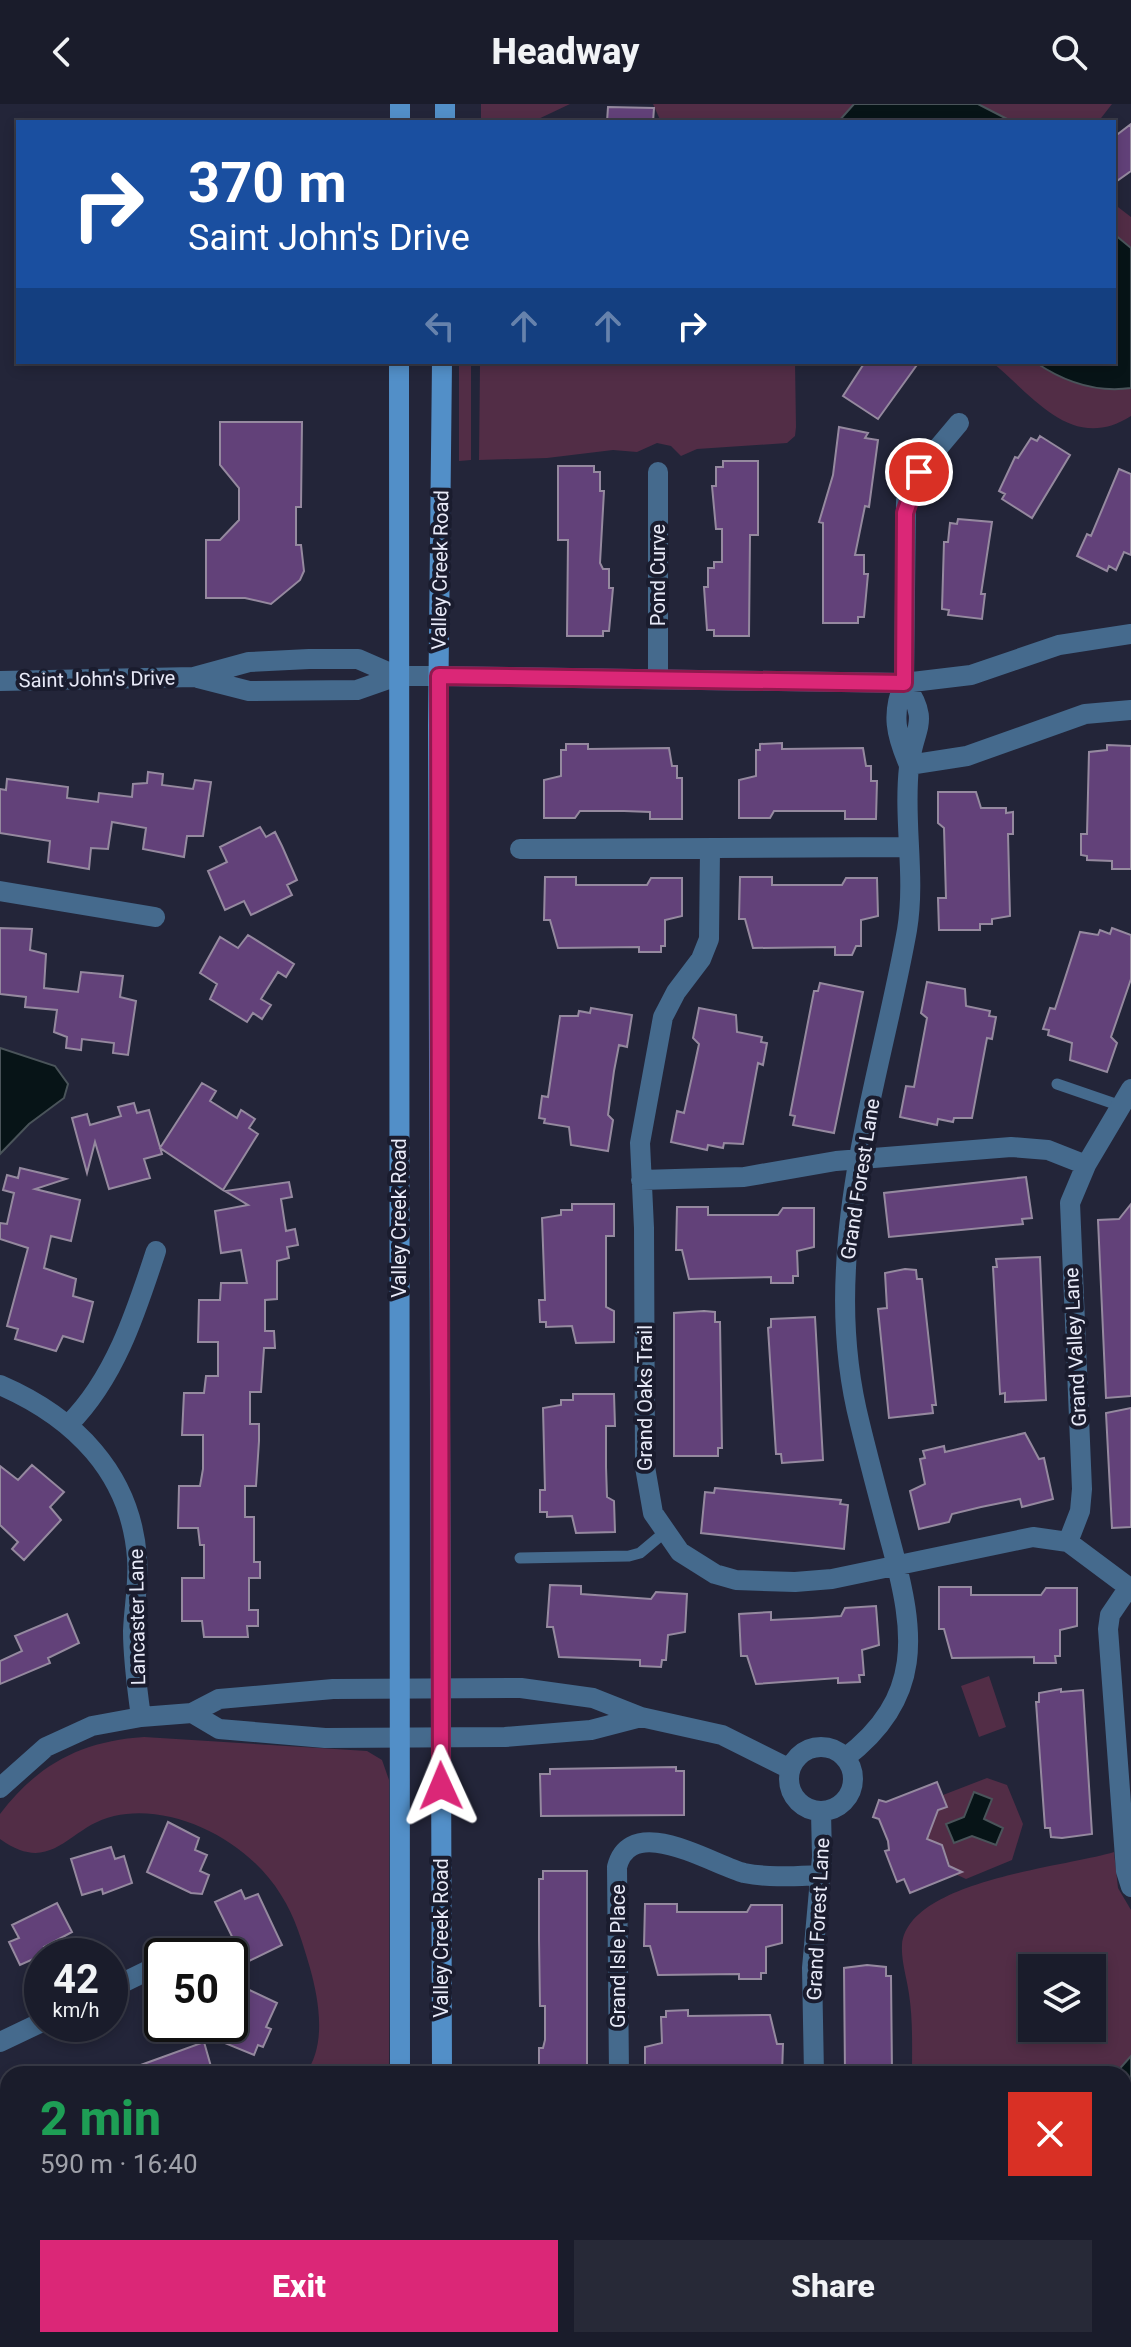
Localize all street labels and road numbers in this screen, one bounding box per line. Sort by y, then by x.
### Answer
street label: Valley Creek Road [427,490,453,650]
street label: Pond Curve [646,524,670,626]
street label: Saint John's Drive [19,666,175,692]
street label: Grand Forest Lane [835,1097,885,1261]
street label: Valley Creek Road [387,1138,411,1298]
street label: Grand Valley Lane [1059,1267,1091,1427]
street label: Grand Oaks Trail [633,1325,657,1471]
street label: Lancaster Lane [124,1549,150,1685]
street label: Grand Forest Lane [802,1837,834,2001]
street label: Valley Creek Road [429,1858,453,2018]
street label: Grand Isle Place [606,1884,630,2028]

